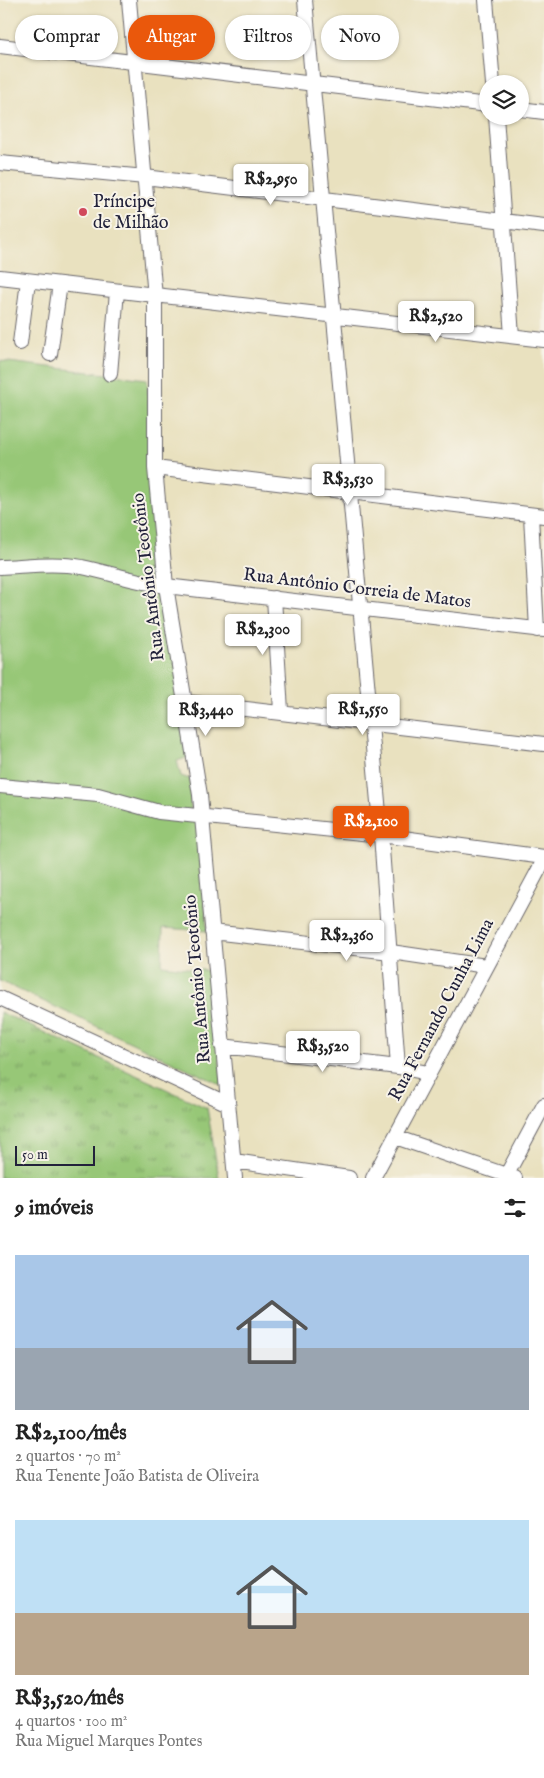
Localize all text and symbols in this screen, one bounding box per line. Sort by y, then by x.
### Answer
chip: Comprar [15,15,118,60]
chip: Alugar [128,15,215,60]
chip: Filtros [225,15,311,60]
chip: Novo [321,15,399,60]
map controls [479,75,529,125]
button: layers [479,75,529,125]
pin: R$2,950 [225,164,317,206]
text: R$2,950 [244,170,298,190]
place label: Príncipe de Milhão [93,191,169,235]
marker: Príncipe de Milhão [77,206,89,218]
pin: R$2,520 [390,300,482,343]
text: R$2,520 [409,307,463,327]
pin: R$3,530 [302,464,394,506]
text: R$3,530 [323,470,373,490]
street label: Rua Antônio Teotônio [127,491,171,662]
street label: Rua Antônio Correia de Matos [242,564,472,614]
pin: R$2,300 [217,614,309,656]
text: R$2,300 [236,620,290,640]
pin: R$3,440 [160,694,252,737]
pin: R$1,550 [317,694,409,736]
text: R$1,550 [338,700,388,720]
text: R$3,440 [178,701,234,721]
pin: R$2,100 [325,806,417,848]
text: R$2,100 [344,812,398,832]
street label: Rua Antônio Teotônio [179,893,217,1064]
street label: Rua Fernando Cunha Lima [384,915,500,1105]
pin: R$2,360 [301,920,393,962]
text: R$2,360 [320,926,374,946]
pin: R$3,520 [277,1030,369,1073]
text: R$3,520 [297,1037,349,1057]
scale bar [15,1143,95,1166]
text: 50 m [22,1146,48,1164]
icon: filters [501,1194,529,1222]
text: 9 imóveis [15,1195,93,1222]
icon: home [227,1287,317,1377]
text: R$2,100/mês [15,1420,127,1447]
text: 2 quartos · 70 m² [15,1447,121,1467]
text: Rua Tenente João Batista de Oliveira [15,1467,259,1487]
icon: home [227,1552,317,1642]
text: R$3,520/mês [15,1685,124,1712]
text: 4 quartos · 100 m² [15,1712,127,1732]
text: Rua Miguel Marques Pontes [15,1732,202,1752]

